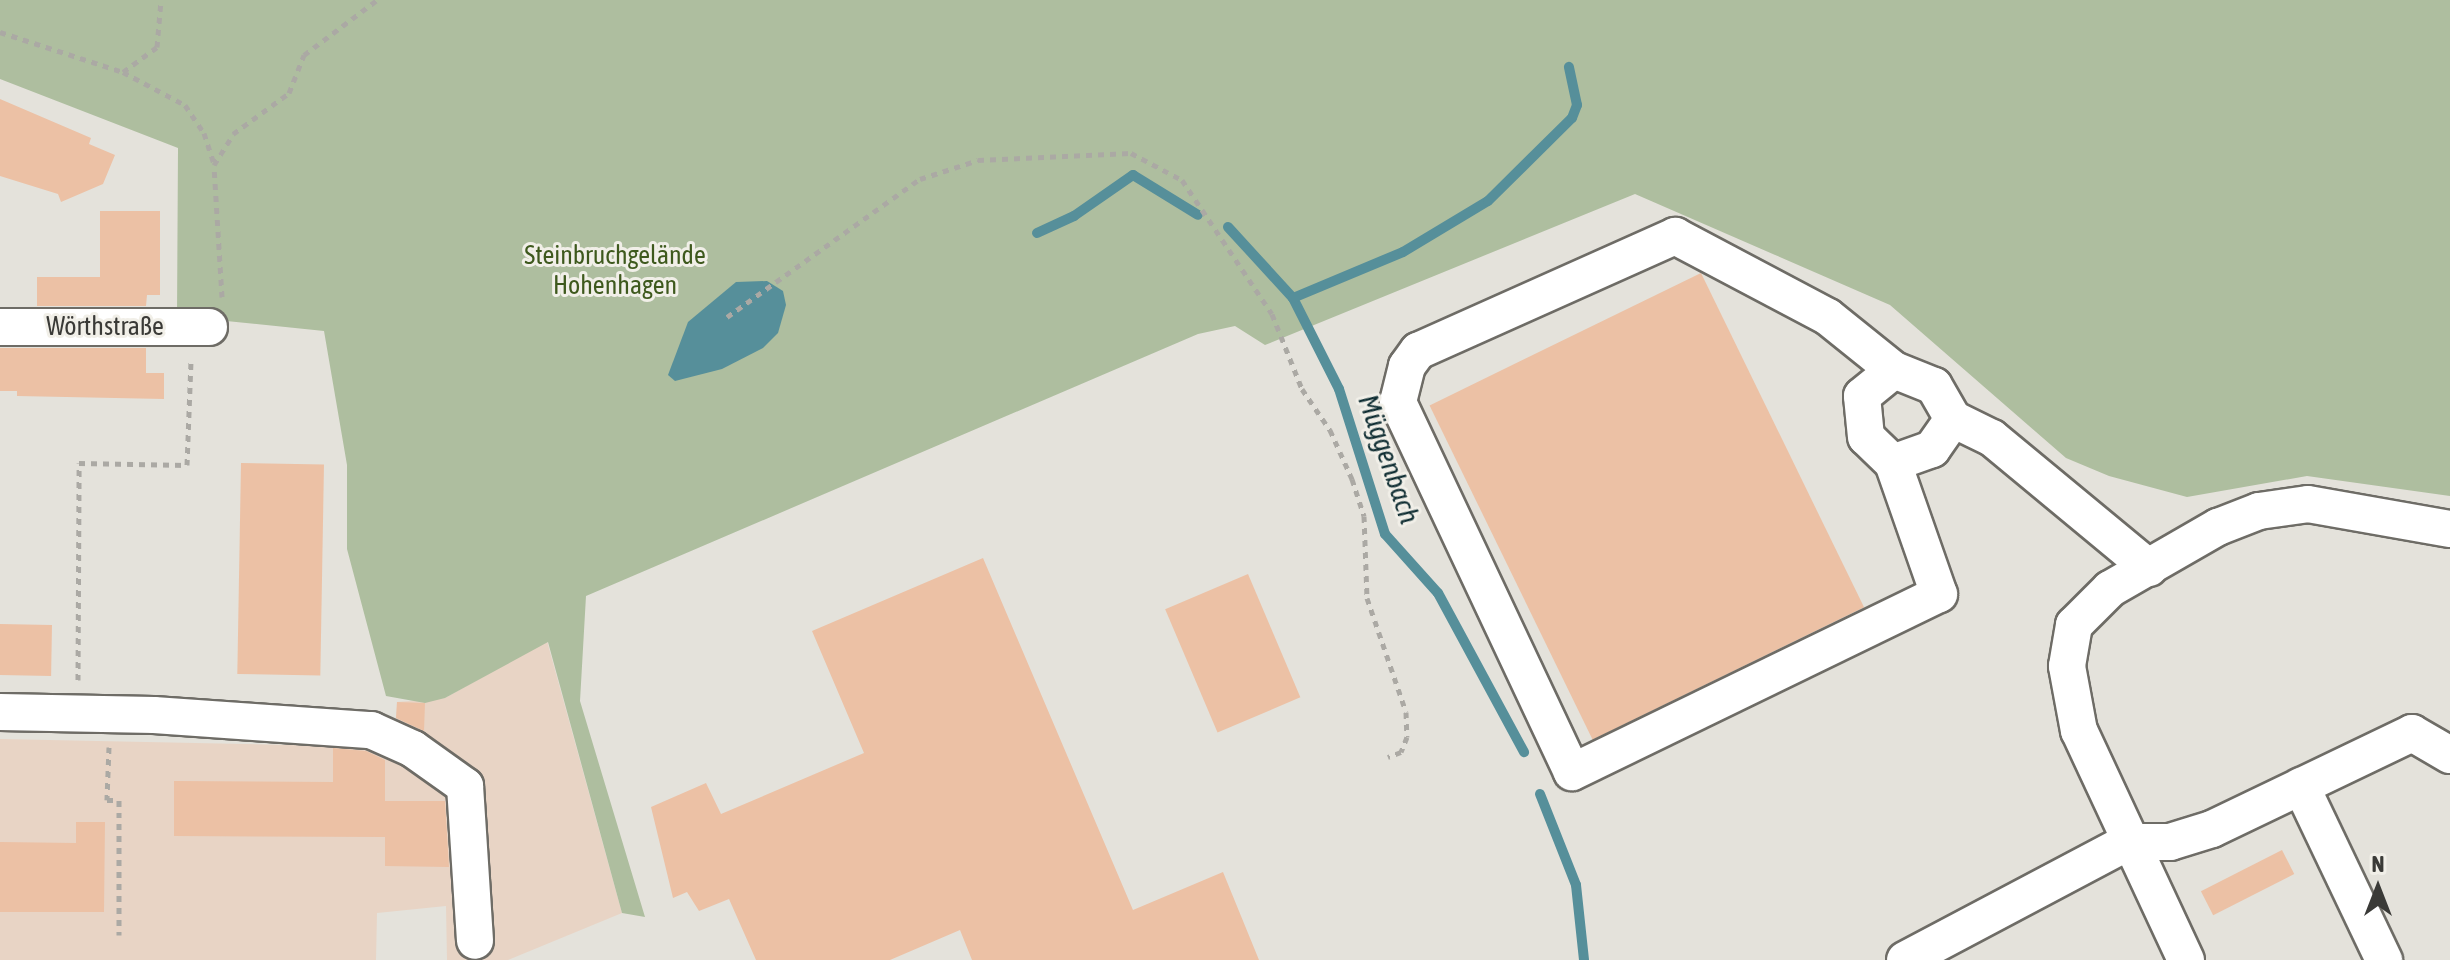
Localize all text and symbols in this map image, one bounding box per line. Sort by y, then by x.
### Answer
park label: Steinbruchgelände Hohenhagen [524,240,706,302]
street label: Wörthstraße [46,311,164,343]
water label: Müggenbach [1351,390,1427,528]
north arrow [2338,848,2418,928]
text: N [2372,851,2384,877]

